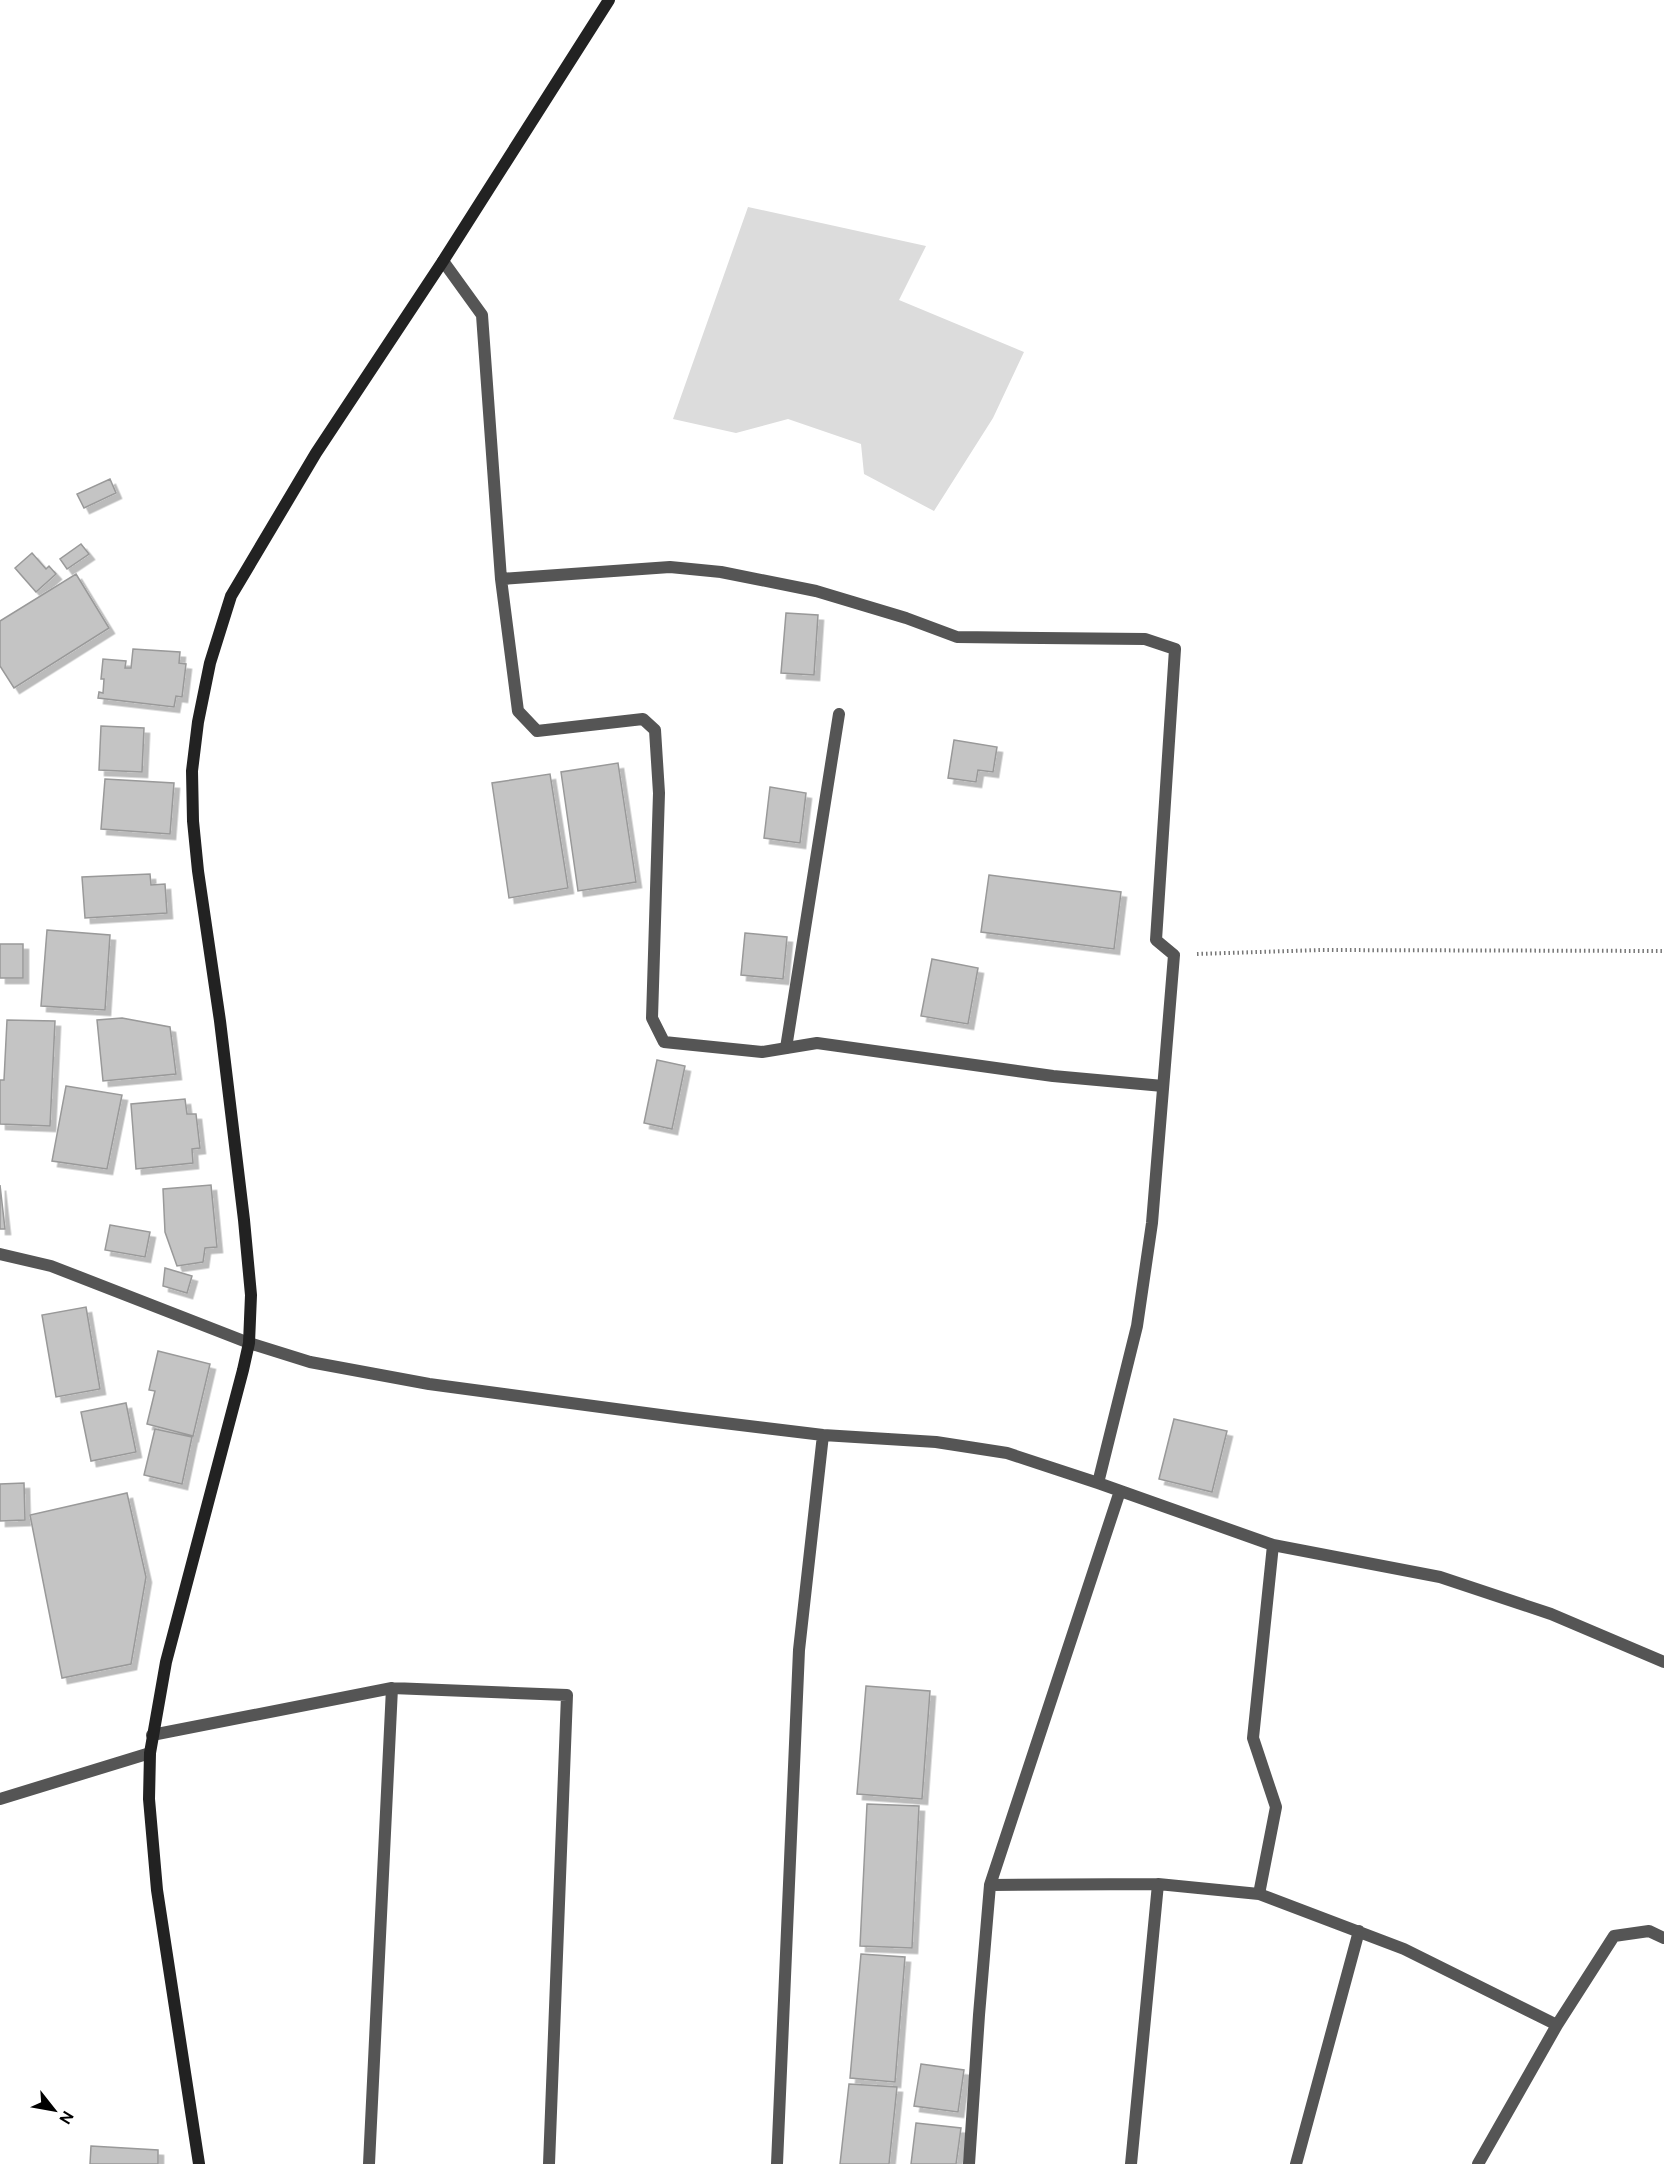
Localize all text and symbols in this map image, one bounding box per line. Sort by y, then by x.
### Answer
north arrow [24,2080,84,2140]
text: N [54,2107,78,2128]

